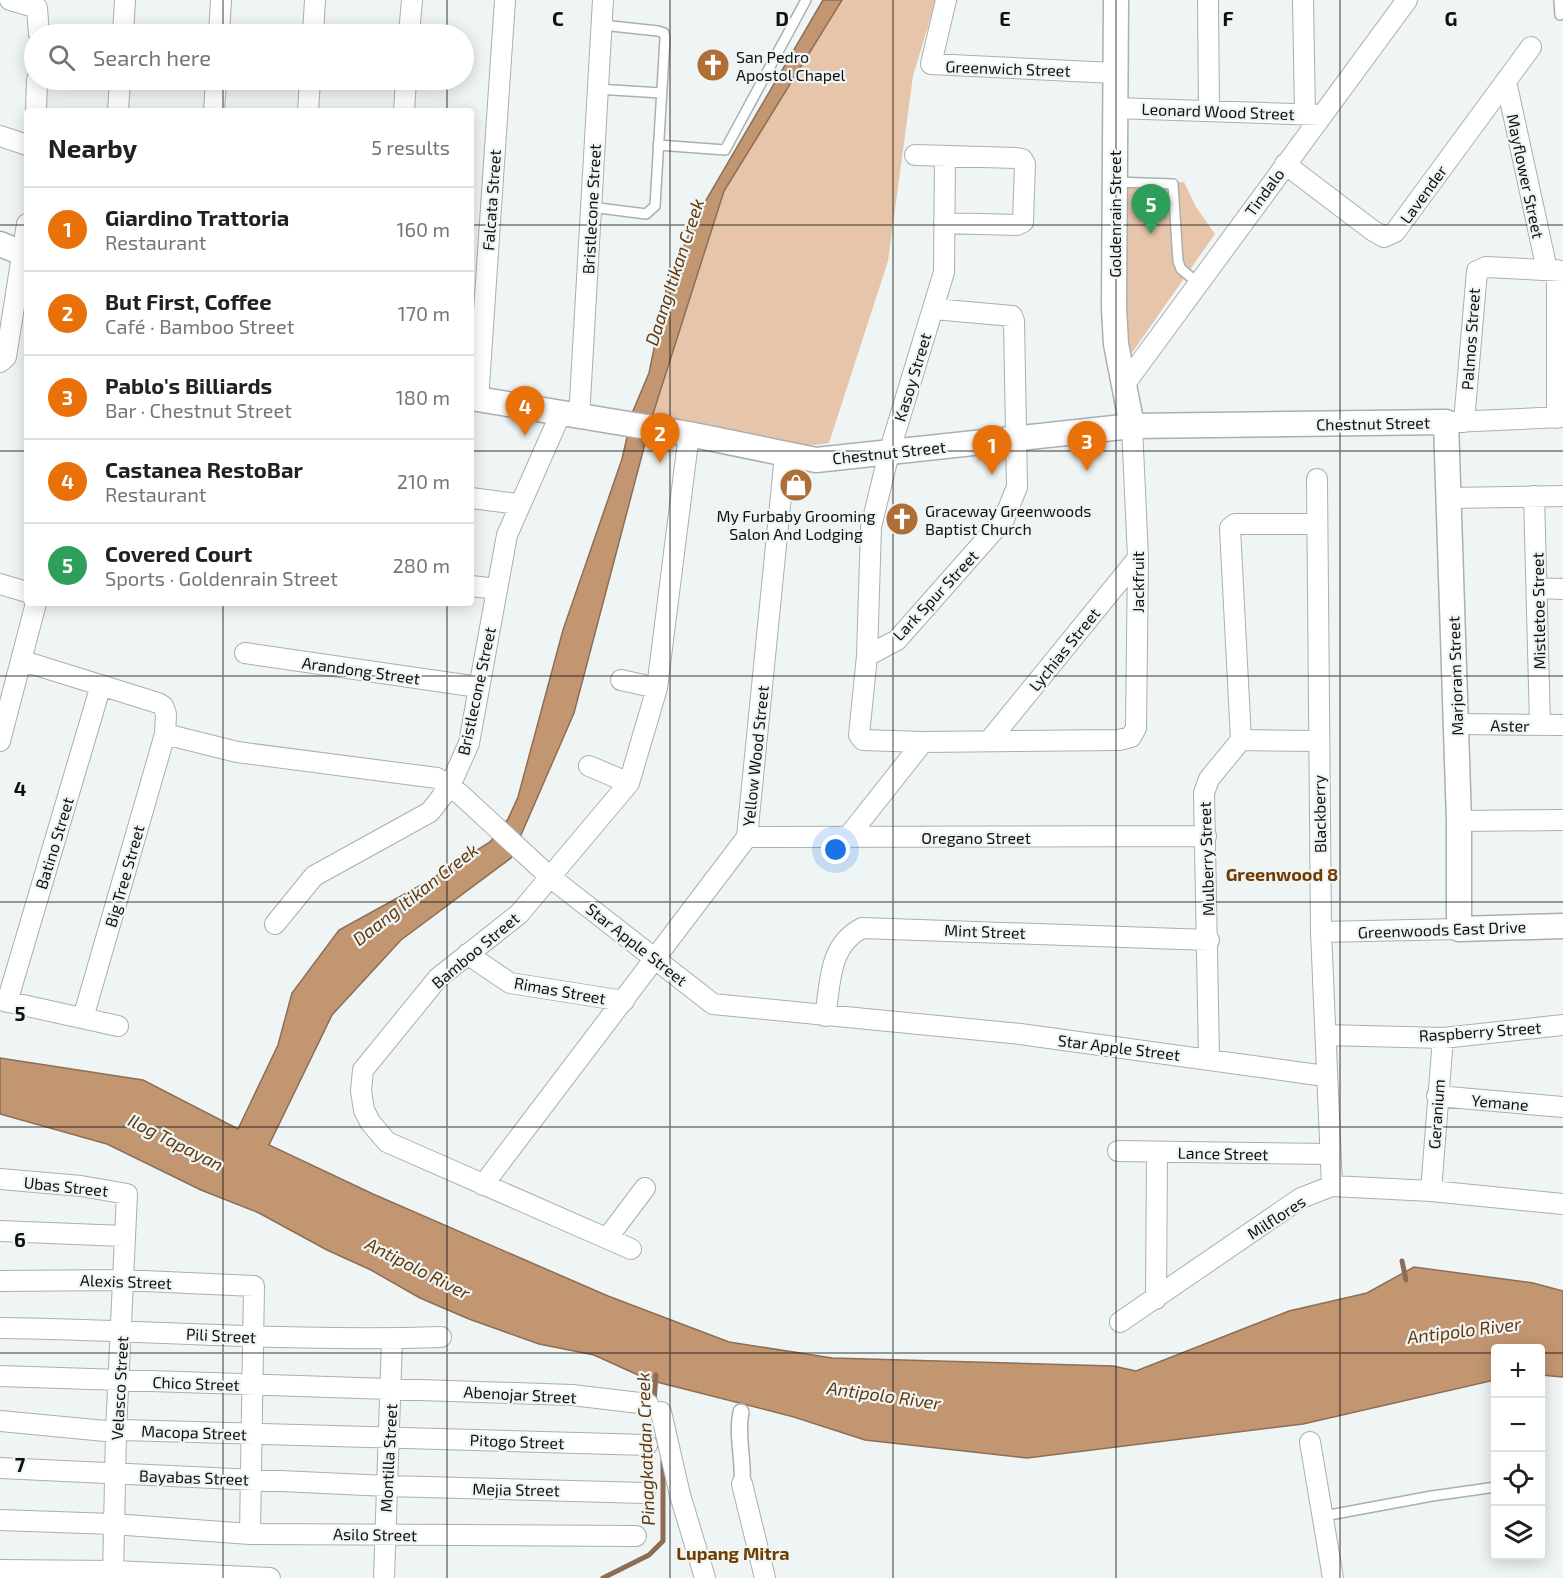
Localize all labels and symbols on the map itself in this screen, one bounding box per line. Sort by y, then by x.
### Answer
text: C [552,6,564,30]
text: D [775,6,789,30]
text: E [999,6,1011,30]
text: F [1222,6,1234,30]
text: G [1445,6,1457,30]
church icon: San Pedro Apostol Chapel [695,47,731,83]
place label: San Pedro Apostol Chapel [736,47,846,84]
street label: Greenwich Street [945,56,1071,80]
street label: Leonard Wood Street [1141,99,1295,123]
street label: Mayflower Street [1504,112,1548,240]
street label: Bristlecone Street [578,143,604,275]
street label: Falcata Street [478,149,504,251]
street label: Goldenrain Street [1105,150,1124,278]
street label: Lavender [1395,161,1451,227]
street label: Tindalo [1240,164,1288,220]
pin: 5 [1132,184,1170,234]
water label: Daang Itikan Creek [640,196,708,348]
street label: Palmos Street [1457,287,1483,391]
street label: Kasoy Street [890,330,934,424]
pin: 4 [506,386,544,436]
street label: Chestnut Street [1316,413,1430,433]
pin: 2 [640,414,680,463]
pin: 3 [1068,422,1106,471]
pin: 1 [972,426,1012,475]
street label: Chestnut Street [831,437,947,467]
shop icon: My Furbaby Grooming Salon And Lodging [778,467,814,503]
church icon: Graceway Greenwoods Baptist Church [884,501,920,537]
place label: Graceway Greenwoods Baptist Church [925,501,1091,538]
place label: My Furbaby Grooming Salon And Lodging [717,506,876,543]
street label: Lark Spur Street [888,546,982,644]
street label: Jackfruit [1128,551,1147,613]
street label: Mistletoe Street [1527,552,1549,670]
street label: Lychias Street [1025,604,1103,694]
street label: Marjoram Street [1443,616,1468,736]
street label: Bristlecone Street [453,625,499,757]
street label: Arandong Street [301,652,421,688]
street label: Yellow Wood Street [738,685,772,827]
street label: Aster [1490,715,1530,735]
street label: Blackberry [1309,774,1329,853]
text: 4 [14,776,27,800]
street label: Batino Street [31,795,77,891]
street label: Mulberry Street [1195,801,1217,917]
street label: Big Tree Street [100,823,148,929]
street label: Oregano Street [921,828,1031,847]
your location [821,835,850,864]
water label: Daang Itikan Creek [348,838,482,950]
district label: Greenwood 8 [1226,863,1338,885]
street label: Star Apple Street [583,899,691,989]
street label: Bamboo Street [428,908,522,992]
street label: Greenwoods East Drive [1358,917,1526,941]
street label: Mint Street [944,920,1026,942]
street label: Rimas Street [513,973,607,1007]
text: 5 [14,1001,26,1025]
street label: Raspberry Street [1418,1017,1542,1045]
street label: Star Apple Street [1057,1030,1181,1064]
street label: Geranium [1424,1078,1448,1150]
street label: Yemane [1471,1090,1529,1114]
water label: Ilog Tapayan [125,1109,227,1175]
street label: Lance Street [1178,1143,1268,1163]
street label: Ubas Street [23,1172,109,1200]
street label: Milflores [1243,1191,1309,1243]
text: 6 [14,1227,26,1251]
water label: Antipolo River [361,1232,475,1304]
street label: Alexis Street [80,1270,172,1292]
water label: Antipolo River [1405,1312,1523,1348]
street label: Pili Street [185,1324,257,1346]
street label: Velasco Street [107,1335,131,1441]
street label: Chico Street [152,1372,240,1394]
water label: Pinagkatdan Creek [631,1372,659,1526]
water label: Antipolo River [825,1376,943,1414]
street label: Abenojar Street [463,1382,577,1407]
street label: Montilla Street [376,1403,400,1513]
street label: Macopa Street [141,1421,247,1443]
street label: Pitogo Street [469,1430,565,1452]
text: 7 [15,1452,26,1476]
street label: Bayabas Street [139,1466,249,1488]
street label: Mejia Street [472,1479,560,1500]
street label: Asilo Street [333,1524,417,1544]
district label: Lupang Mitra [676,1542,790,1564]

